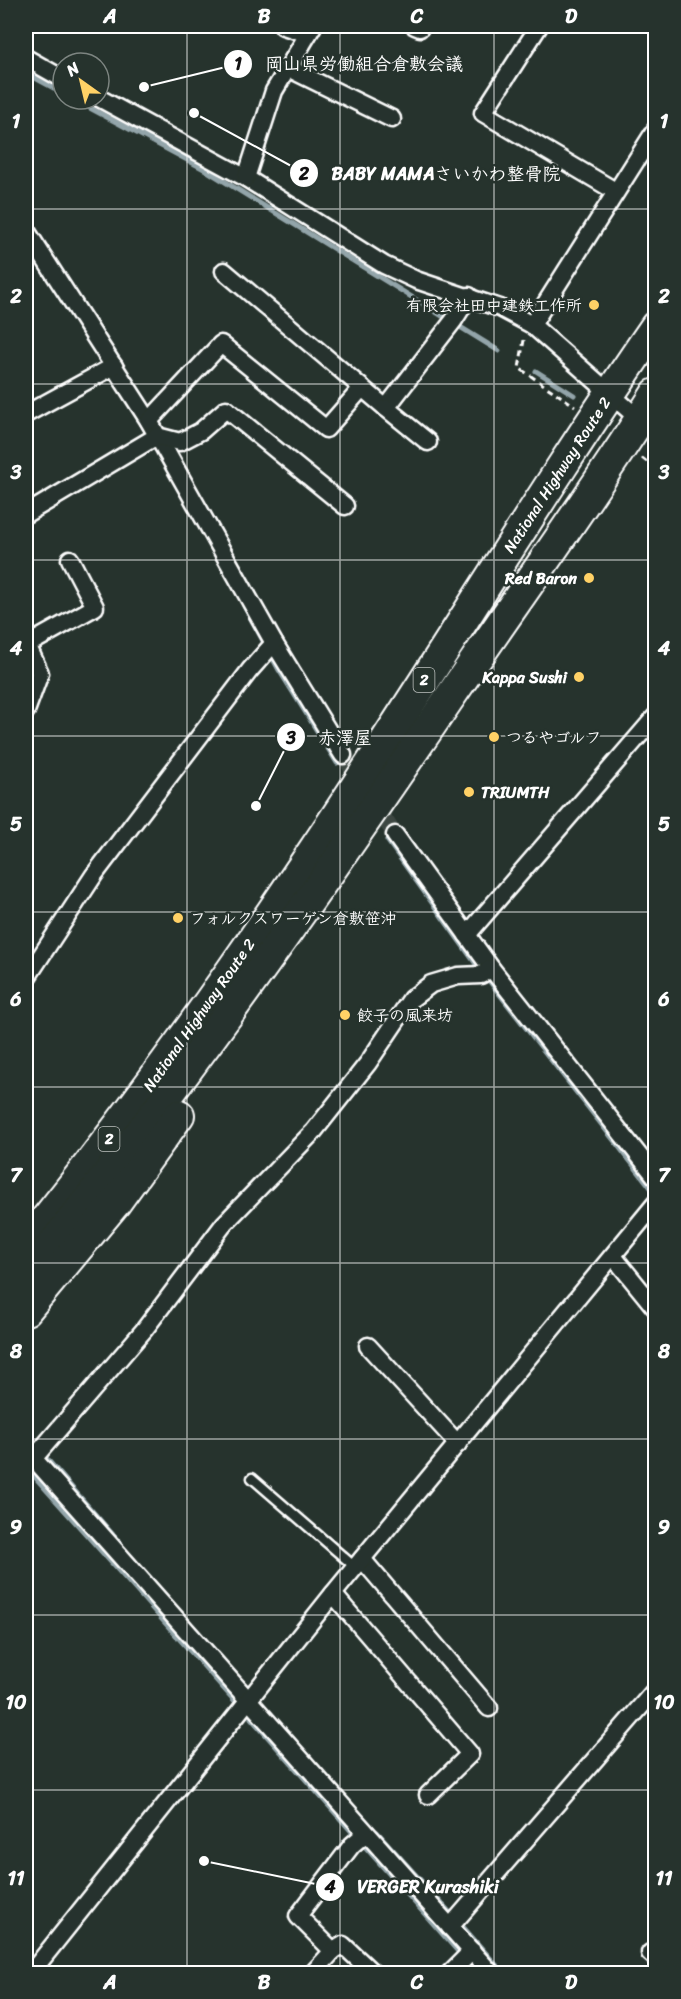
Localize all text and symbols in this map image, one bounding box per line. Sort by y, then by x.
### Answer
text: A [102,0,117,34]
text: B [258,0,271,34]
text: C [410,0,424,34]
text: D [565,0,578,34]
callout: 岡山県労働組合倉敷会議 [223,46,475,82]
text: 1 [234,48,242,80]
text: 岡山県労働組合倉敷会議 [265,48,463,80]
north arrow [51,51,111,111]
text: N [59,53,86,85]
text: 1 [12,104,21,139]
text: 1 [660,104,669,139]
callout: BABY MAMAさいかわ整骨院 [289,155,572,191]
text: 2 [298,158,310,190]
text: BABY MAMAさいかわ整骨院 [332,158,560,190]
text: 2 [9,279,22,314]
text: 2 [657,279,670,314]
place label: 有限会社田中建鉄工作所 [406,291,582,320]
marker: 有限会社田中建鉄工作所 [587,298,601,312]
street label: National Highway Route 2 [495,391,619,559]
text: 3 [10,455,22,490]
text: 3 [658,455,670,490]
place label: Red Baron [504,564,577,593]
marker: Red Baron [582,571,596,585]
text: 4 [9,631,23,666]
text: 4 [657,631,671,666]
place label: Kappa Sushi [481,663,569,692]
road number: 2 [414,668,434,692]
marker: Kappa Sushi [572,670,586,684]
callout: 赤澤屋 [276,719,384,755]
text: 3 [285,722,296,754]
text: 赤澤屋 [318,722,372,754]
place label: つるやゴルフ [506,723,602,752]
marker: つるやゴルフ [487,730,501,744]
place label: TRIUMTH [481,778,550,807]
marker: TRIUMTH [462,785,476,799]
text: 5 [10,807,22,842]
text: 5 [658,807,670,842]
place label: フォルクスワーゲン倉敷笹沖 [190,904,397,933]
marker: フォルクスワーゲン倉敷笹沖 [171,911,185,925]
street label: National Highway Route 2 [135,932,263,1098]
text: 6 [9,982,22,1017]
text: 6 [657,982,670,1017]
place label: 餃子の風来坊 [357,1001,453,1030]
marker: 餃子の風来坊 [338,1008,352,1022]
road number: 2 [98,1127,120,1151]
text: 7 [10,1158,23,1193]
text: 7 [658,1158,671,1193]
text: 8 [9,1334,23,1369]
text: 8 [657,1334,671,1369]
text: 9 [10,1510,22,1545]
text: 9 [658,1510,670,1545]
text: 10 [5,1685,27,1720]
text: 10 [653,1685,675,1720]
text: 11 [7,1861,25,1896]
text: 11 [655,1861,673,1896]
callout: VERGER Kurashiki [315,1869,511,1905]
text: 4 [323,1871,336,1903]
text: VERGER Kurashiki [357,1871,500,1903]
text: A [102,1965,117,1999]
text: B [258,1965,271,1999]
text: C [410,1965,424,1999]
text: D [565,1965,578,1999]

